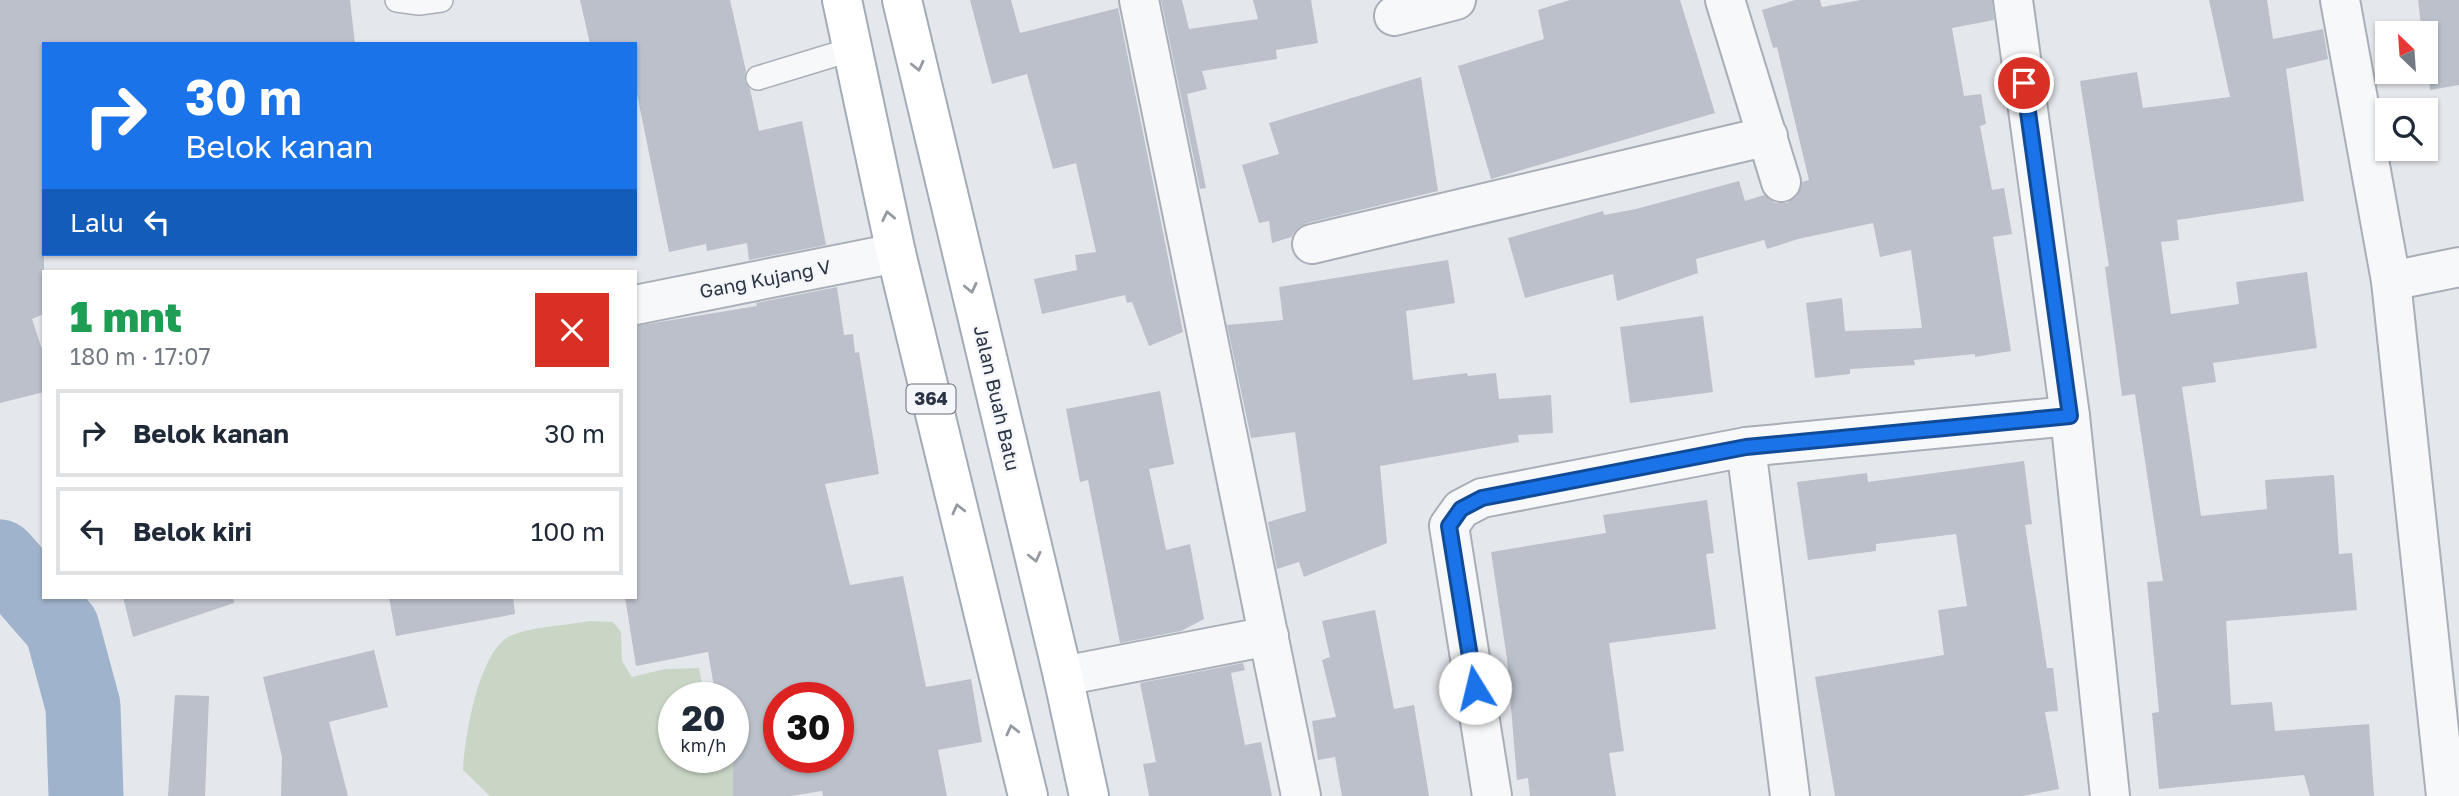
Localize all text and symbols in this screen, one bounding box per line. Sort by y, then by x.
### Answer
north arrow [2375,21,2438,84]
map controls [2375,21,2438,161]
pin [1994,53,2054,113]
one-way arrow [910,60,924,72]
icon: arrive [2005,64,2043,102]
text: 30 m [185,67,302,126]
icon: right [70,70,161,161]
button: search [2375,98,2438,161]
text: Belok kanan [185,127,373,165]
icon: left [138,203,176,241]
text: Lalu [70,207,124,238]
one-way arrow [881,210,896,222]
street label: Gang Kujang V [697,254,833,303]
one-way arrow [962,282,977,294]
text: 1 mnt [70,291,182,341]
button: close [535,293,609,367]
street label: Jalan Buah Batu [970,323,1025,473]
text: 180 m · 17:07 [70,342,211,370]
road number: 364 [906,384,956,414]
icon: right [74,414,112,452]
text: Belok kanan [133,418,289,449]
text: 30 m [544,418,605,449]
one-way arrow [952,503,966,515]
icon: left [74,512,112,550]
text: Belok kiri [133,516,252,547]
text: 100 m [531,516,605,547]
one-way arrow [1027,551,1041,563]
position arrow [1438,651,1512,725]
speed limit sign: 30 [763,682,854,773]
text: 20 [681,697,726,739]
one-way arrow [1006,724,1020,736]
text: km/h [681,734,726,756]

